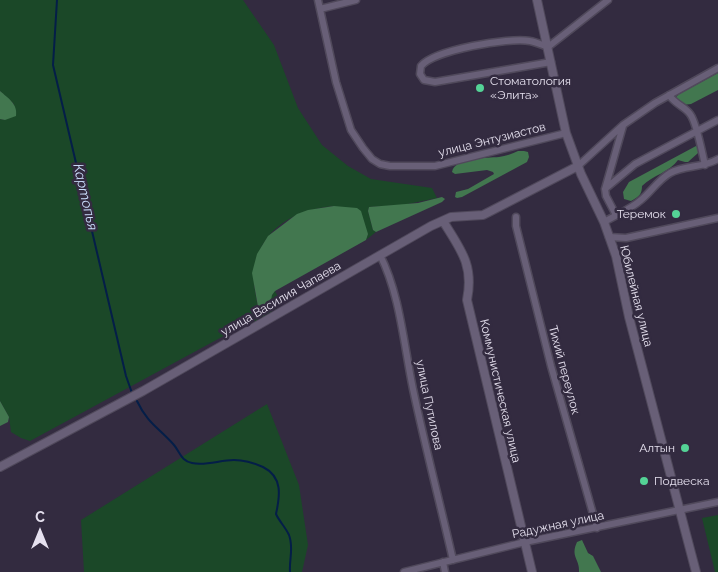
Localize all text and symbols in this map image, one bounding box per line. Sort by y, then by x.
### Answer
place label: Стоматология «Элита» [490,74,571,102]
marker: Стоматология «Элита» [474,82,486,94]
street label: улица Энтузиастов [437,120,547,160]
water label: Картопья [69,162,101,232]
place label: Теремок [617,207,666,221]
marker: Теремок [670,208,682,220]
street label: Юбилейная улица [616,244,656,348]
street label: улица Василия Чапаева [218,259,344,339]
street label: Коммунистическая улица [476,318,524,464]
street label: Тихий переулок [545,324,583,416]
street label: улица Путилова [412,359,446,451]
place label: Алтын [639,441,675,455]
marker: Алтын [679,442,691,454]
place label: Подвеска [654,474,709,488]
marker: Подвеска [638,475,650,487]
north arrow [15,507,65,557]
street label: Радужная улица [511,508,605,542]
text: С [35,509,45,525]

